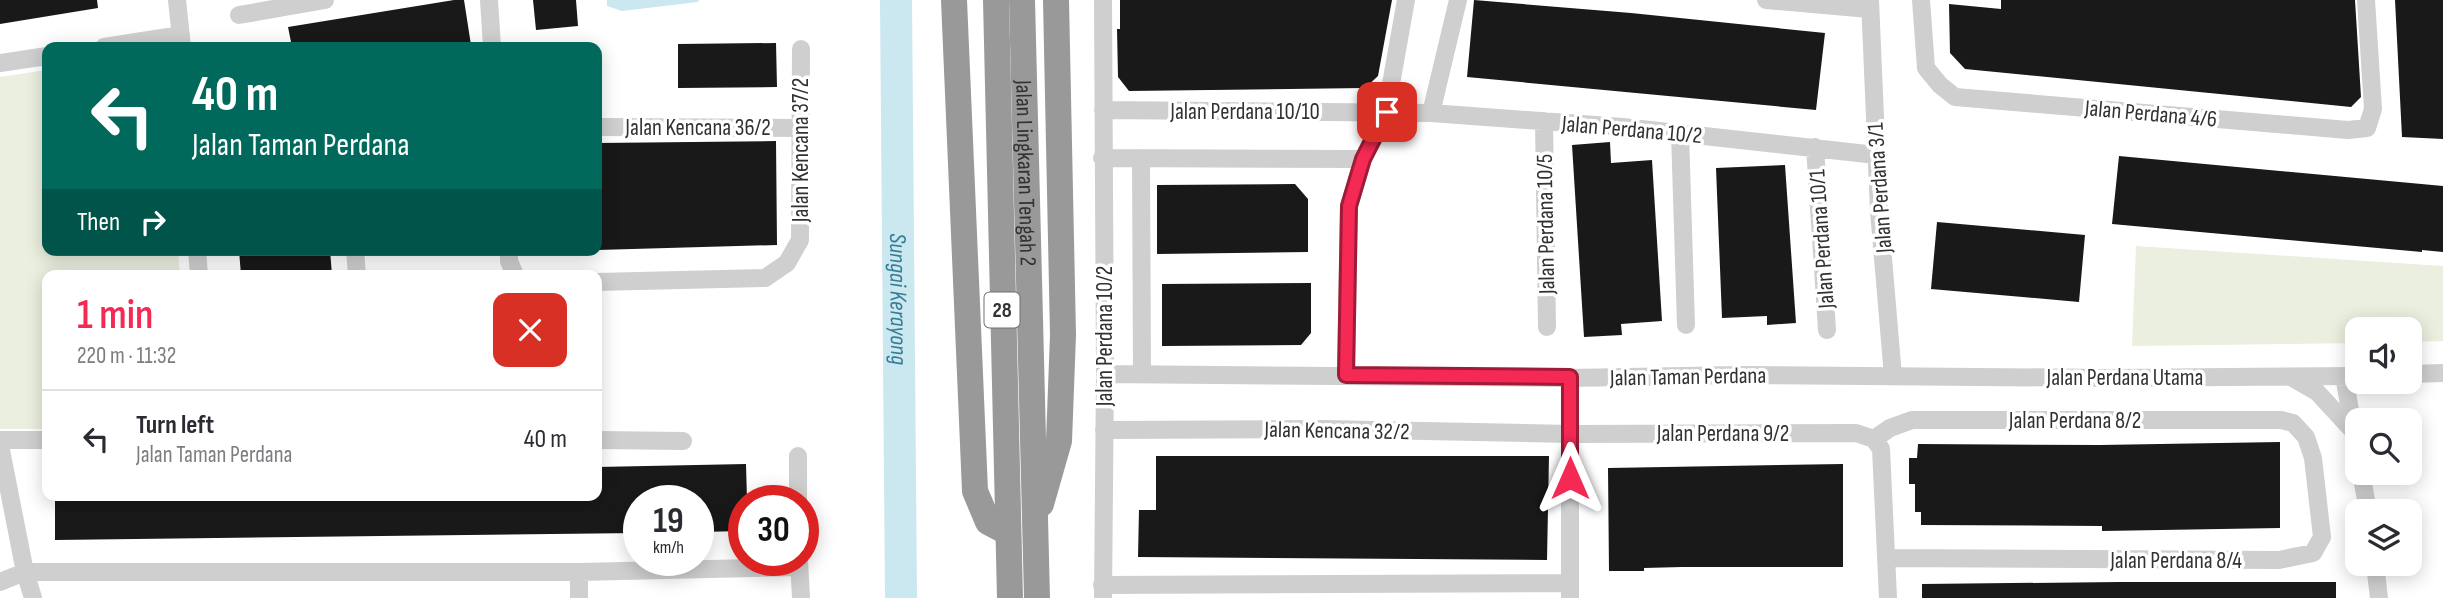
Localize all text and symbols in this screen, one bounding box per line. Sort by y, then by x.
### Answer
text: 40 m [192,66,278,125]
icon: left [77,70,168,161]
street label: Jalan Kencana 37/2 [787,78,815,223]
street label: Jalan Lingkaran Tengah 2 [1009,79,1042,266]
pin [1357,82,1417,142]
icon: arrive [1368,93,1406,131]
street label: Jalan Perdana 4/6 [2083,94,2218,134]
street label: Jalan Perdana 10/10 [1169,98,1320,126]
street label: Jalan Perdana 10/2 [1560,110,1703,150]
street label: Jalan Kencana 36/2 [624,114,771,142]
street label: Jalan Perdana 3/1 [1861,122,1899,255]
text: Jalan Taman Perdana [192,126,410,165]
street label: Jalan Perdana 10/5 [1531,154,1561,295]
street label: Jalan Perdana 10/1 [1803,168,1841,310]
icon: right [134,203,172,241]
text: Then [77,207,120,238]
water label: Sungai Kerayong [883,233,913,365]
street label: Jalan Perdana 10/2 [1091,266,1119,407]
text: 1 min [77,290,153,341]
road number: 28 [984,292,1020,328]
button: close [493,293,567,367]
map controls [2345,317,2422,576]
button: sound [2345,317,2422,394]
text: 220 m · 11:32 [77,342,176,370]
street label: Jalan Taman Perdana [1609,362,1766,392]
street label: Jalan Perdana Utama [2046,364,2203,392]
street label: Jalan Perdana 8/2 [2008,407,2141,435]
button: search [2345,408,2422,485]
text: Turn left [136,410,214,441]
street label: Jalan Kencana 32/2 [1263,416,1410,446]
icon: left [77,420,115,458]
street label: Jalan Perdana 9/2 [1656,420,1789,448]
text: 40 m [524,424,567,455]
text: Jalan Taman Perdana [136,441,292,469]
position arrow [1533,441,1607,515]
speed limit sign: 30 [728,485,819,576]
button: layers [2345,499,2422,576]
text: 19 [653,500,684,543]
text: km/h [653,537,684,558]
street label: Jalan Perdana 8/4 [2109,547,2242,575]

